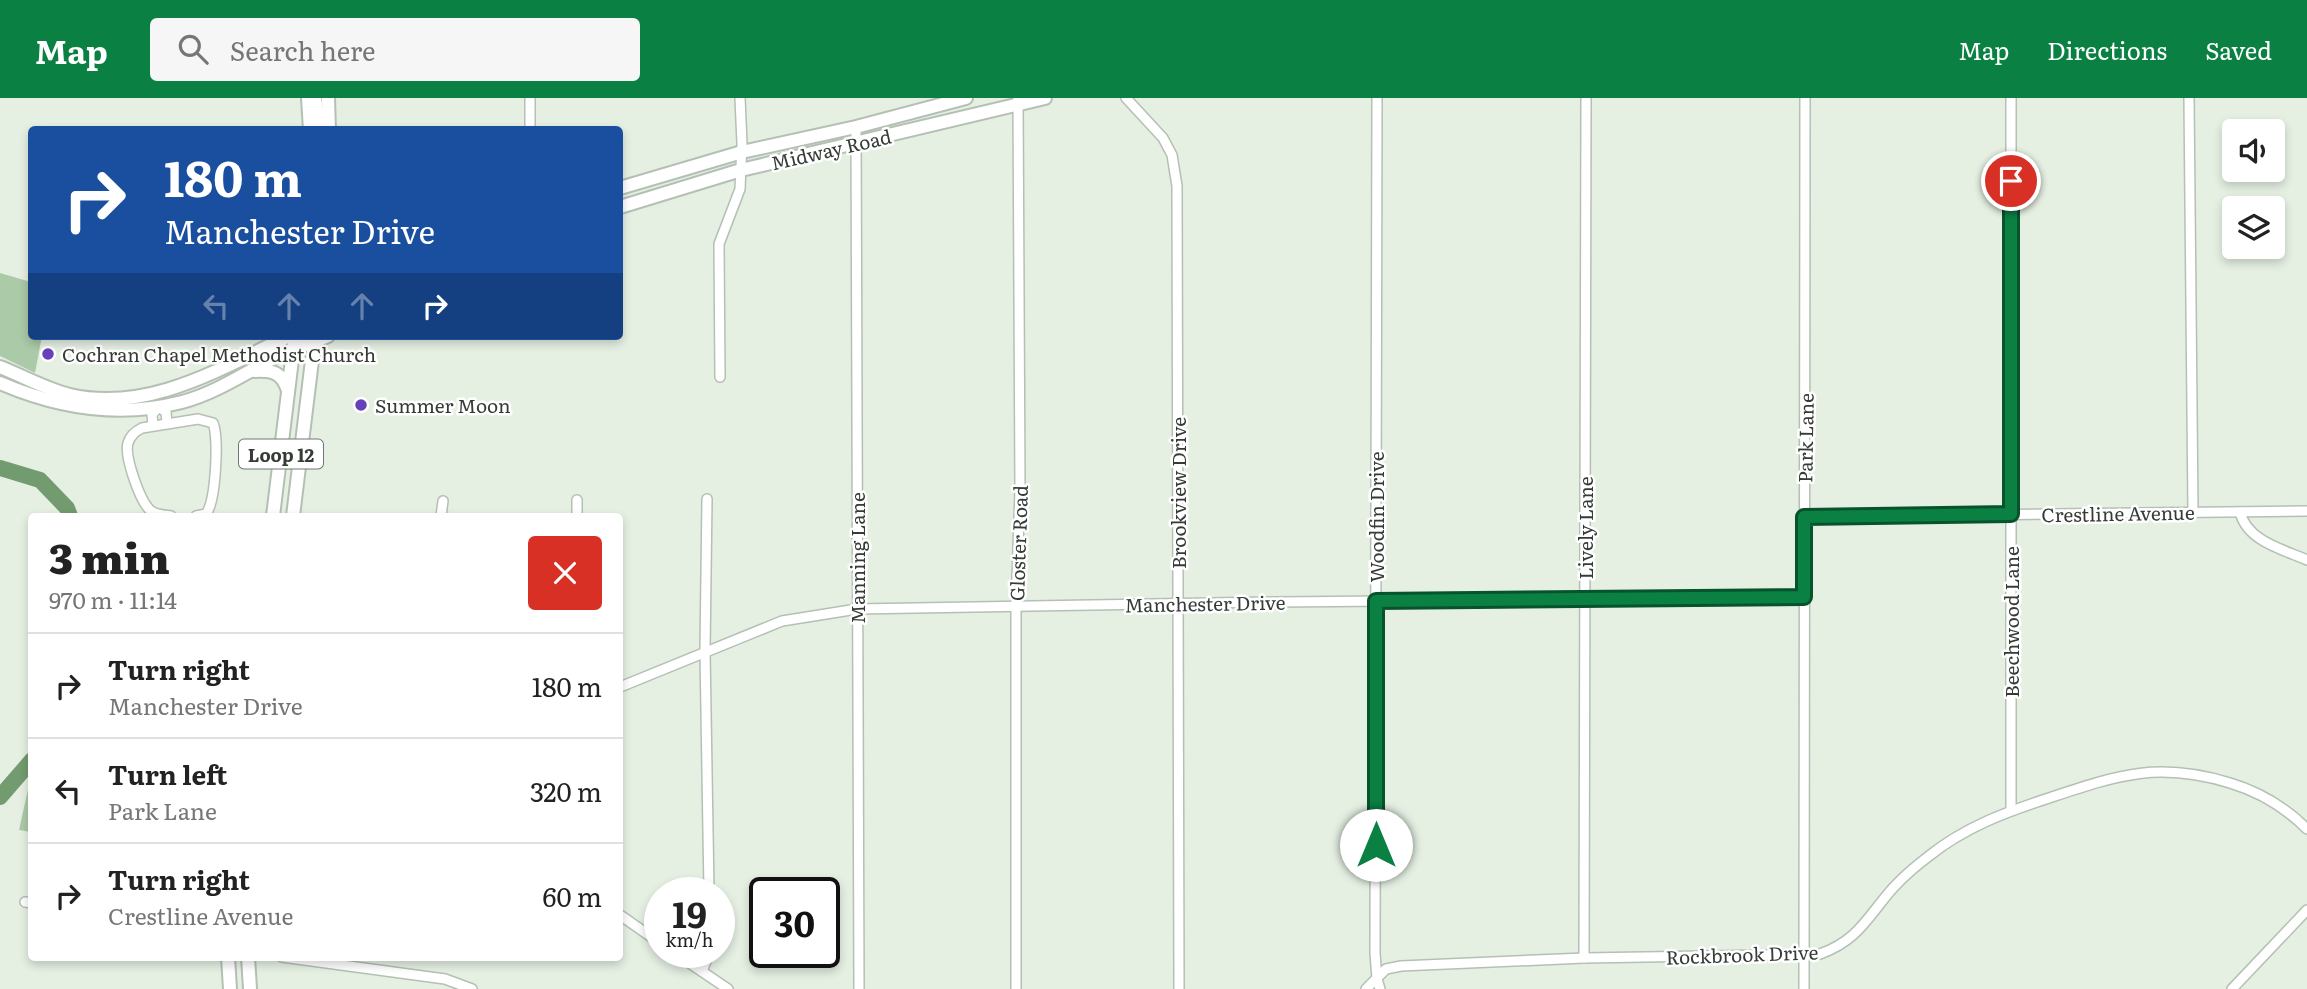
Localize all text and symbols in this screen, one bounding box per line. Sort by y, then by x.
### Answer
search box [150,18,640,81]
text: Map [35,25,108,74]
icon: search [174,30,212,68]
text: Search here [230,30,376,69]
text: Map [1958,32,2009,67]
text: Directions [2047,32,2167,67]
text: Saved [2205,32,2272,67]
map controls [2222,119,2285,259]
button: sound [2222,119,2285,182]
street label: Midway Road [768,121,894,176]
text: 180 m [164,139,302,212]
pin [1981,151,2041,211]
icon: right [49,154,140,245]
icon: arrive [1992,162,2030,200]
button: layers [2222,196,2285,259]
text: Manchester Drive [164,206,435,254]
icon: left [197,287,235,325]
icon: ahead [270,287,308,325]
icon: ahead [343,287,381,325]
icon: right [416,287,454,325]
place label: Cochran Chapel Methodist Church [62,340,376,368]
marker: Cochran Chapel Methodist Church [40,346,56,362]
place label: Summer Moon [375,391,511,419]
street label: Park Lane [1790,393,1820,483]
marker: Summer Moon [353,397,369,413]
street label: Brookview Drive [1164,417,1192,569]
road number: Loop 12 [239,440,323,468]
street label: Woodfin Drive [1362,451,1390,583]
street label: Lively Lane [1571,476,1599,580]
street label: Gloster Road [1002,484,1034,601]
street label: Manning Lane [843,492,871,624]
street label: Crestline Avenue [2041,498,2195,528]
text: 3 min [49,525,170,587]
button: close [528,536,602,610]
street label: Beechwood Lane [1997,546,2025,698]
text: 970 m · 11:14 [49,582,177,616]
street label: Manchester Drive [1124,588,1286,618]
text: Turn right [108,649,250,688]
text: 180 m [532,666,602,705]
icon: right [49,667,87,705]
text: Manchester Drive [108,688,303,722]
text: Turn left [108,754,227,793]
text: 320 m [530,771,602,810]
icon: left [49,772,87,810]
text: Park Lane [108,793,217,827]
position arrow [1339,808,1413,882]
text: Turn right [108,859,250,898]
text: 60 m [543,876,602,915]
icon: right [49,877,87,915]
speed limit sign: 30 [749,877,840,968]
text: 19 [672,887,707,939]
text: Crestline Avenue [108,898,294,932]
text: km/h [666,926,713,953]
street label: Rockbrook Drive [1665,937,1819,971]

